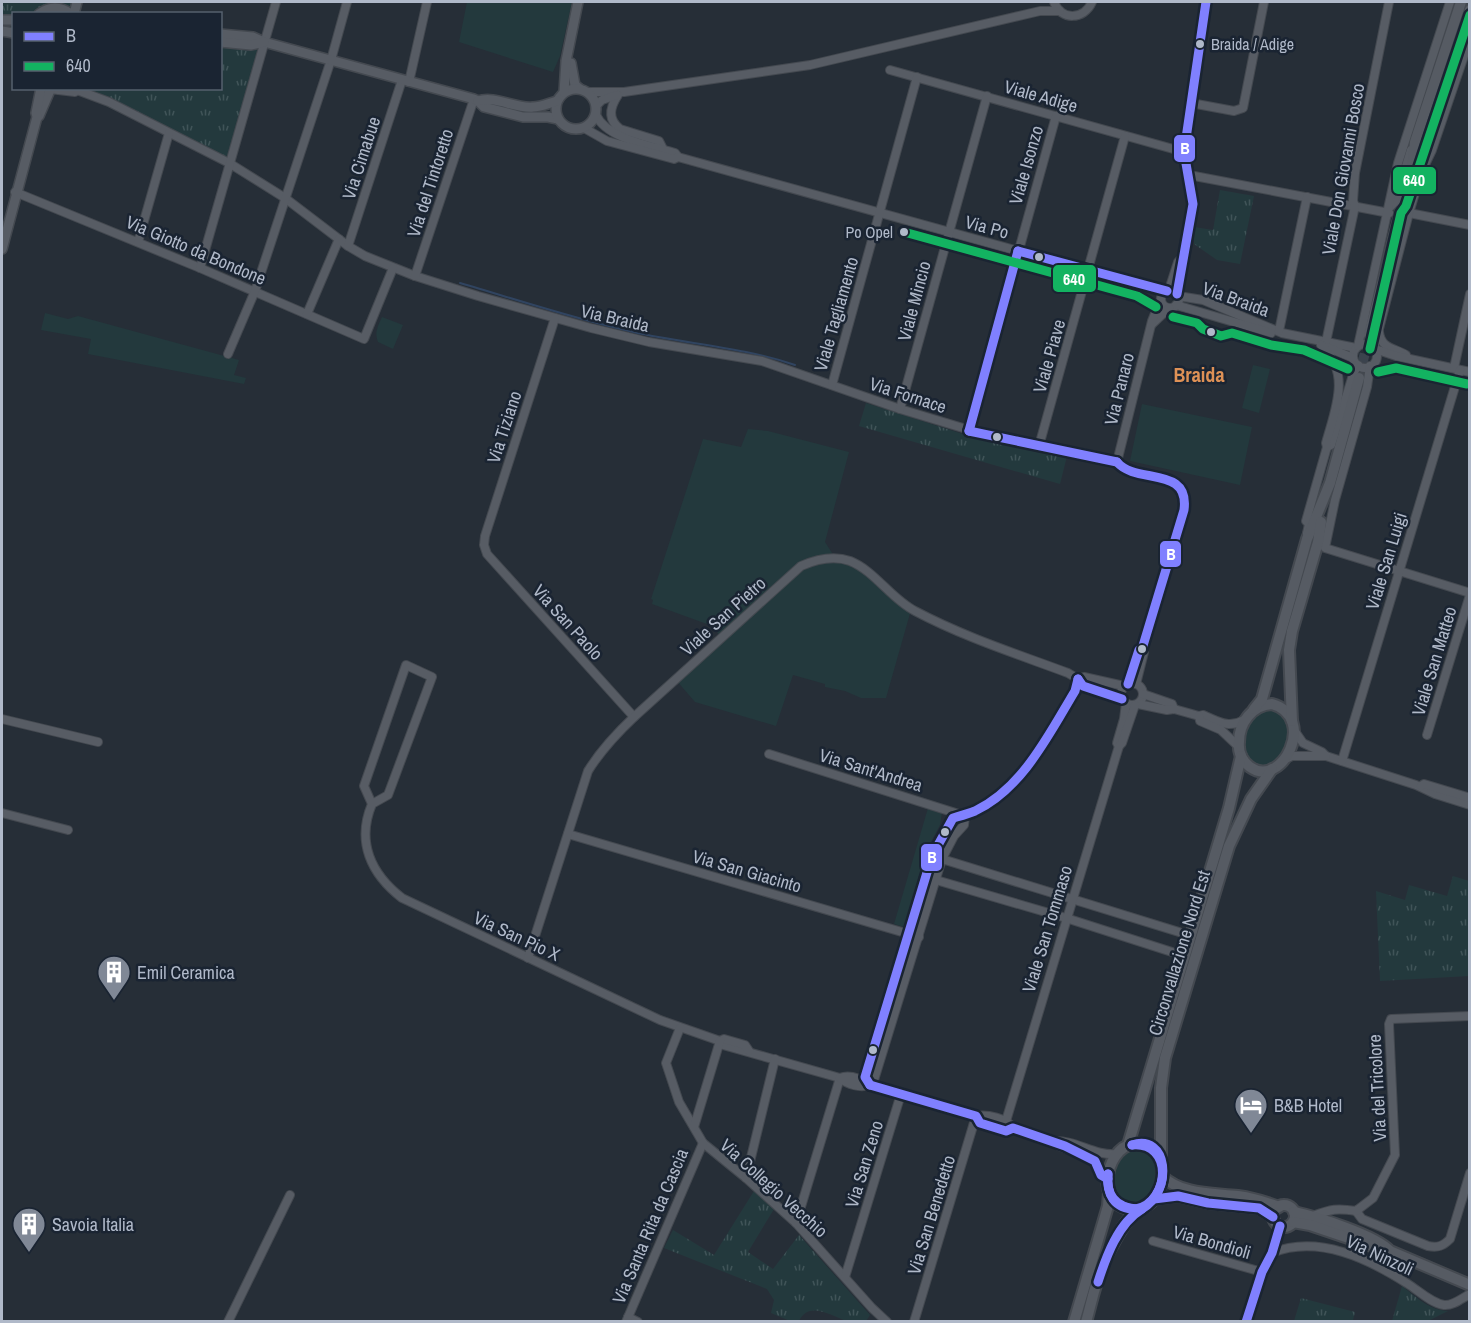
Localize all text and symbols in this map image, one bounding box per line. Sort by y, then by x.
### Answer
legend [12,12,222,90]
text: B [66,23,76,48]
place label: Braida / Adige [1211,33,1294,55]
marker: Braida / Adige [1194,38,1206,50]
text: 640 [66,53,91,78]
street label: Viale Adige [1001,74,1081,118]
street label: Viale Don Giovanni Bosco [1316,81,1370,257]
street label: Via Cimabue [336,113,386,203]
street label: Viale Isonzo [1003,123,1049,207]
street label: Via del Tintoretto [401,126,459,240]
line badge: B [1173,134,1196,163]
text: B [1180,137,1190,159]
line badge: 640 [1392,166,1437,195]
text: 640 [1403,169,1425,191]
street label: Via Giotto da Bondone [122,209,270,291]
street label: Via Po [962,209,1012,245]
place label: Po Opel [846,221,893,243]
marker: Po Opel [898,226,910,238]
unlabelled marker [1033,251,1045,263]
street label: Viale Tagliamento [808,254,864,374]
street label: Viale Mincio [891,258,937,344]
line badge: 640 [1052,264,1097,293]
text: 640 [1063,268,1085,290]
street label: Via Braida [1199,275,1273,323]
street label: Via Braida [578,298,652,338]
street label: Viale Piave [1027,316,1071,396]
unlabelled marker [1205,326,1217,338]
street label: Via Panaro [1098,350,1140,428]
district label: Braida [1173,361,1225,388]
street label: Via Fornace [866,371,950,419]
street label: Via Tiziano [481,388,527,466]
unlabelled marker [991,431,1003,443]
street label: Viale San Luigi [1359,509,1413,613]
line badge: B [1159,540,1182,568]
text: B [1166,543,1176,565]
street label: Viale San Pietro [675,571,771,661]
street label: Via San Paolo [527,579,609,665]
street label: Viale San Matteo [1406,603,1462,719]
unlabelled marker [1136,643,1148,655]
street label: Via Sant'Andrea [816,742,926,798]
unlabelled marker [939,826,951,838]
line badge: B [920,843,943,872]
street label: Via San Giacinto [690,844,804,898]
text: B [927,846,937,868]
street label: Viale San Tommaso [1016,862,1078,996]
street label: Circonvallazione Nord Est [1142,867,1216,1039]
street label: Via San Pio X [470,905,564,967]
building icon: Emil Ceramica [96,954,132,1001]
place label: Emil Ceramica [137,960,235,985]
street label: Via del Tricolore [1362,1034,1392,1142]
unlabelled marker [867,1044,879,1056]
hotel icon: B&B Hotel [1233,1087,1269,1134]
place label: B&B Hotel [1274,1093,1342,1118]
street label: Via San Zeno [839,1117,889,1211]
street label: Via Collegio Vecchio [715,1133,833,1243]
street label: Via Santa Rita da Cascia [606,1145,694,1307]
street label: Via San Benedetto [901,1152,961,1278]
building icon: Savoia Italia [11,1206,47,1253]
place label: Savoia Italia [52,1212,134,1237]
street label: Via Bondioli [1170,1219,1254,1265]
street label: Via Ninzoli [1342,1228,1418,1282]

